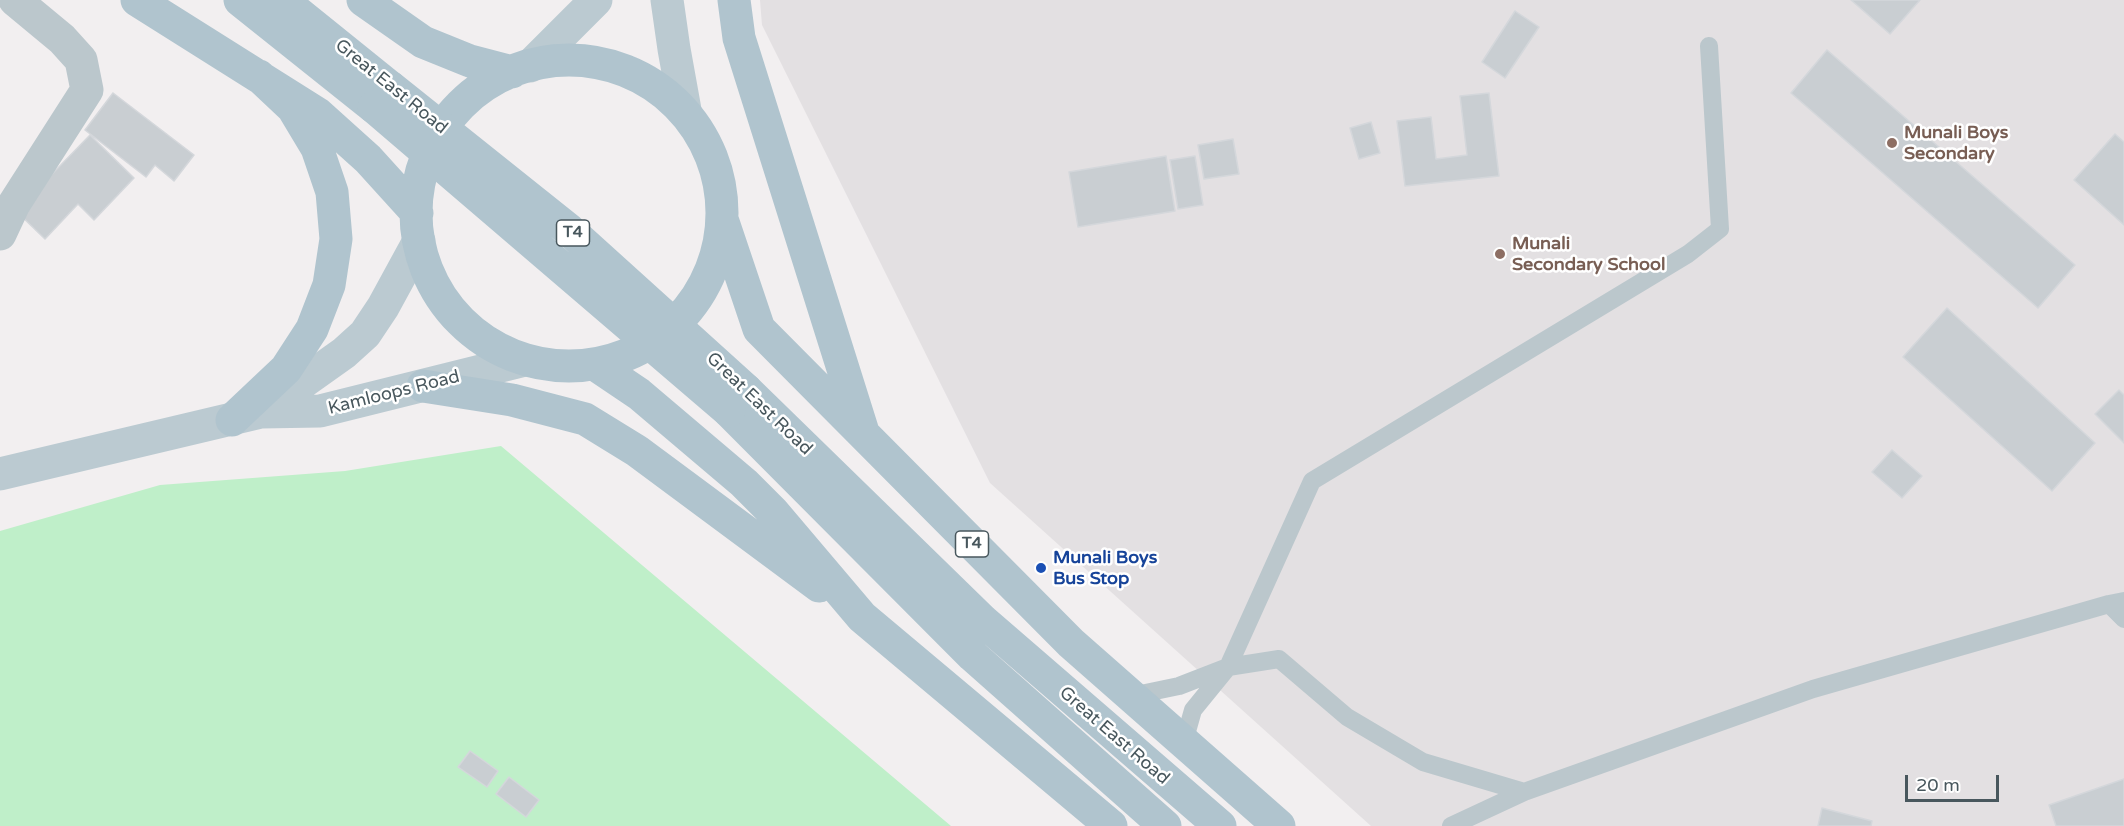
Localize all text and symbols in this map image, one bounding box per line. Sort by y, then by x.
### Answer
street label: Great East Road [330,35,452,139]
place label: Munali Boys Secondary [1904,122,2008,164]
marker: Munali Boys Secondary [1885,136,1899,150]
road number: T4 [556,220,590,246]
place label: Munali Secondary School [1512,233,1665,276]
marker: Munali Secondary School [1493,247,1507,261]
street label: Great East Road [702,348,816,460]
street label: Kamloops Road [326,366,462,420]
road number: T4 [956,531,988,557]
place label: Munali Boys Bus Stop [1053,547,1157,590]
marker: Munali Boys Bus Stop [1034,561,1048,575]
street label: Great East Road [1055,682,1173,790]
scale bar [1908,763,2002,801]
text: 20 m [1916,774,1960,796]

